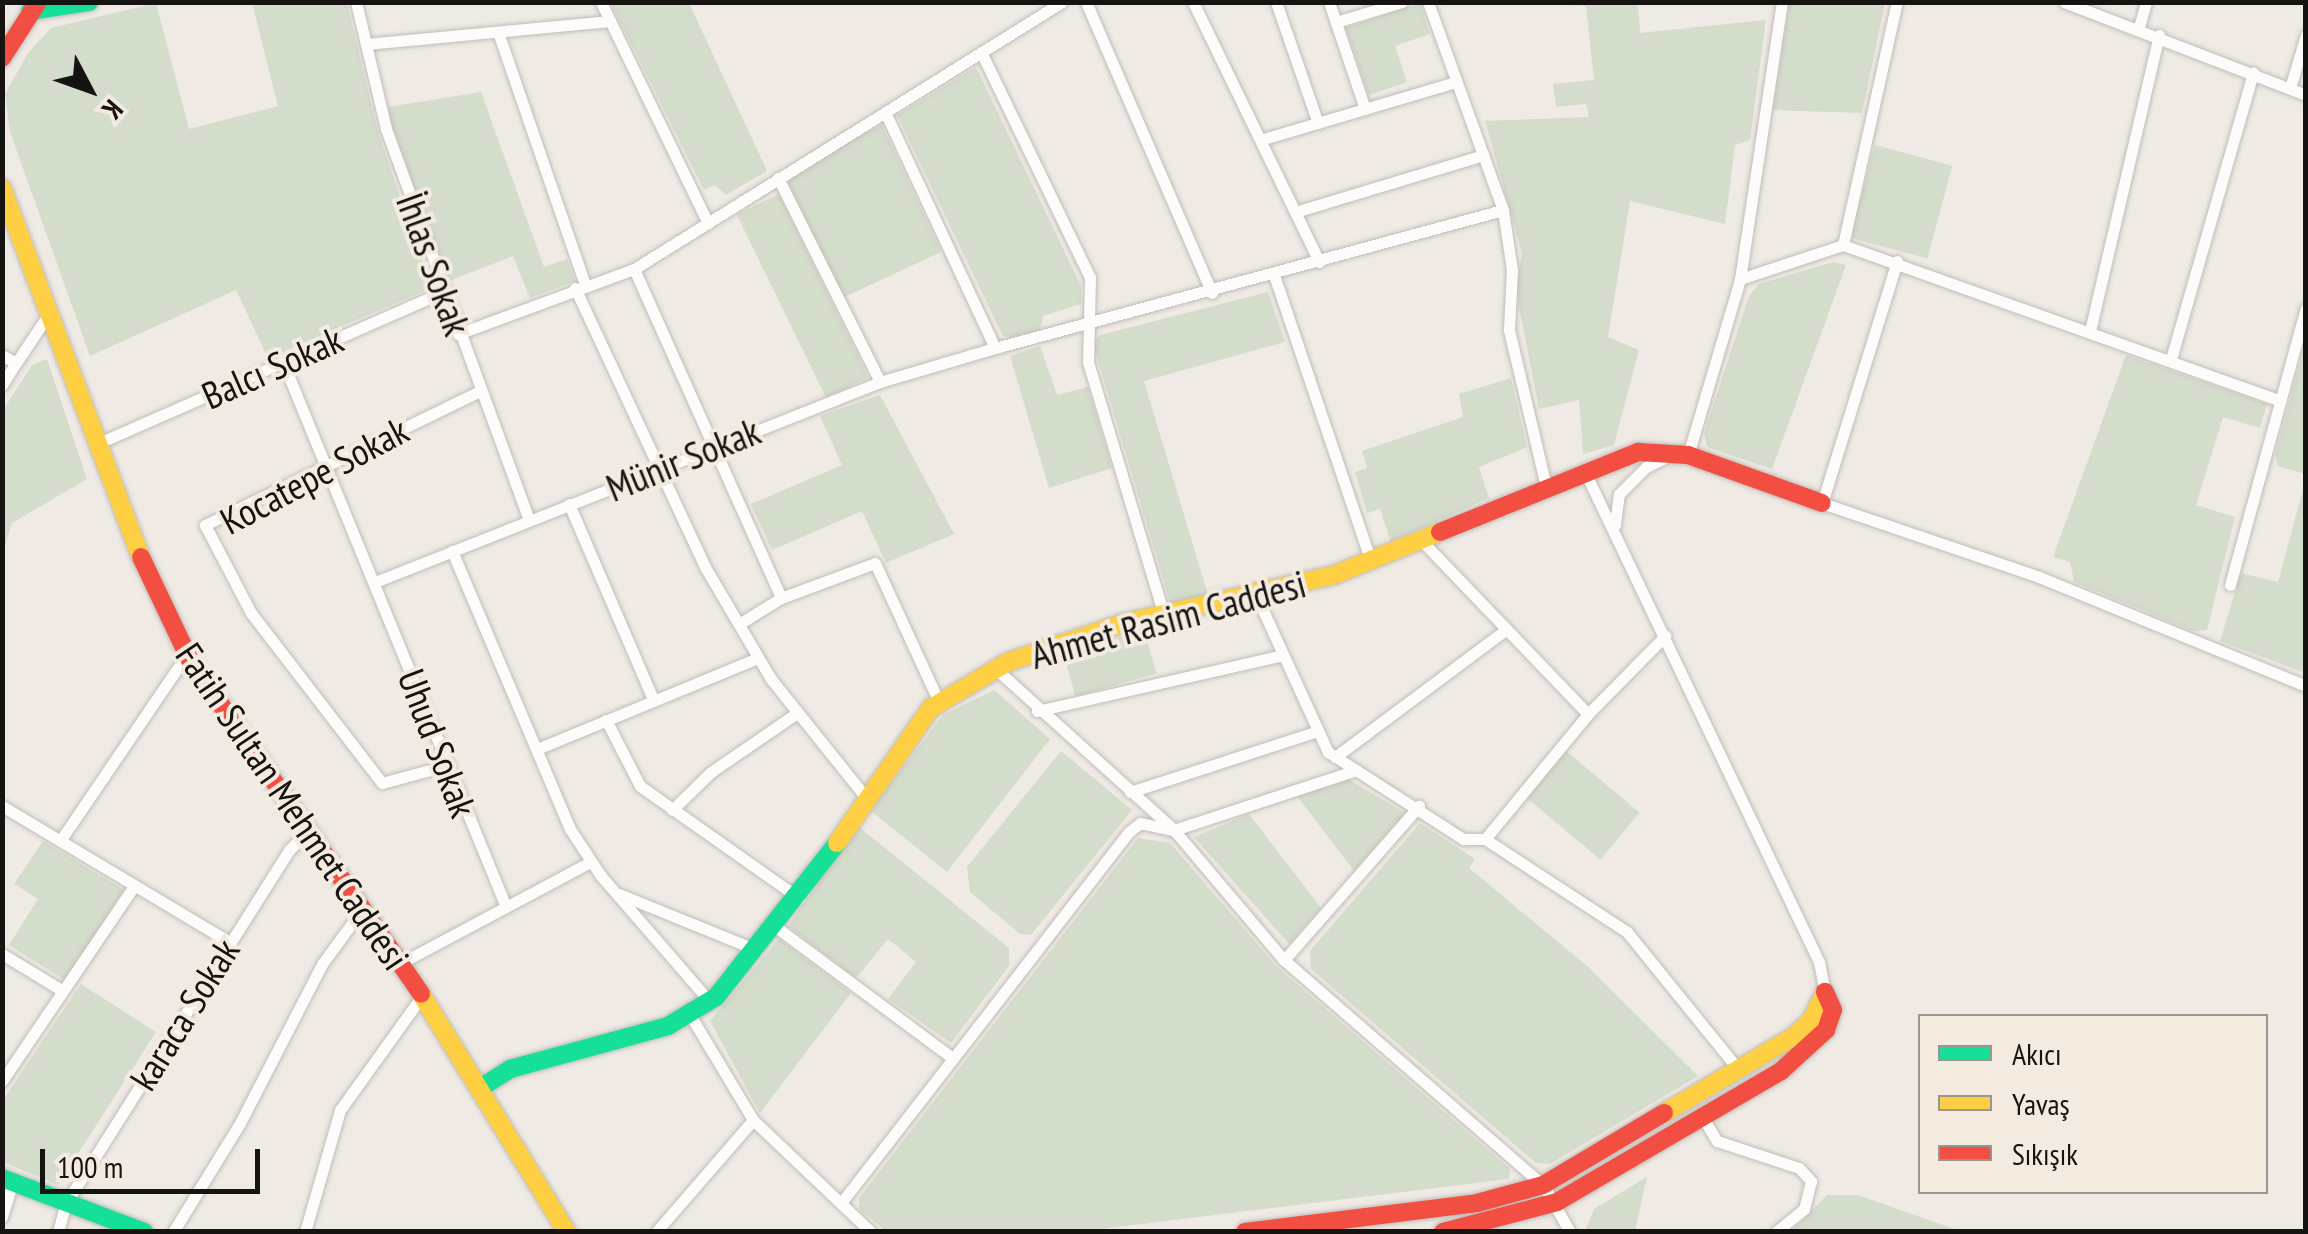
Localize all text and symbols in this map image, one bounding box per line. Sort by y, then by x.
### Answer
north arrow [40,40,140,140]
text: K [94,92,132,128]
street label: İhlas Sokak [387,187,481,341]
street label: Balcı Sokak [195,316,349,418]
street label: Kocatepe Sokak [212,407,416,543]
street label: Münir Sokak [600,408,766,510]
street label: Ahmet Rasim Caddesi [1026,560,1310,678]
street label: Fatih Sultan Mehmet Caddesi [167,634,419,978]
street label: Uhud Sokak [389,663,487,823]
street label: karaca Sokak [120,930,248,1098]
legend [1918,1014,2268,1194]
text: Akıcı [2012,1034,2062,1073]
text: Yavaş [2012,1084,2070,1123]
scale bar [45,1129,265,1191]
text: Sıkışık [2012,1134,2078,1173]
text: 100 m [57,1147,123,1186]

